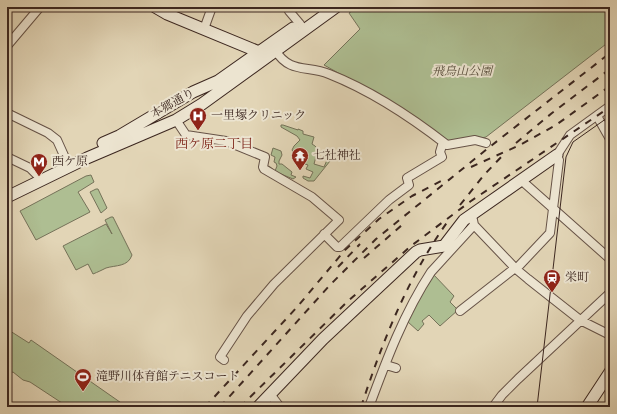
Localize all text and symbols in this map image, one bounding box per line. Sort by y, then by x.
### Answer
park label: 飛鳥山公園 [432,64,494,80]
street label: 本郷通り [148,85,198,123]
hospital icon: 一里塚クリニック [188,106,208,131]
place label: 一里塚クリニック [211,108,306,124]
district label: 西ケ原二丁目 [175,136,253,154]
temple icon: 七社神社 [290,146,310,171]
place label: 七社神社 [313,148,361,164]
metro station icon: 西ケ原 [29,152,49,177]
place label: 西ケ原 [52,154,88,170]
station icon: 栄町 [542,268,562,293]
place label: 栄町 [565,270,589,286]
sports icon: 滝野川体育館テニスコート [73,367,93,392]
place label: 滝野川体育館テニスコート [96,369,240,385]

